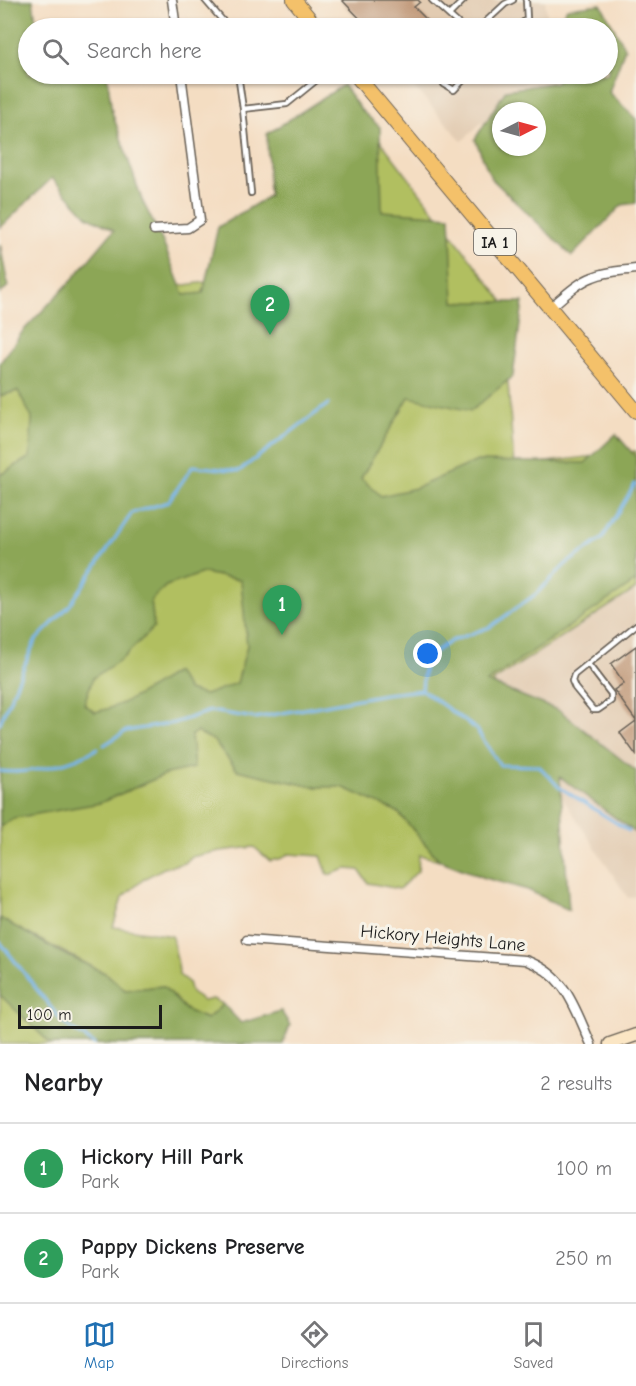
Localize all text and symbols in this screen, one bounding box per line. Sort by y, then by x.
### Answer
search box [18,18,618,84]
icon: search [39,35,72,68]
text: Search here [87,38,202,64]
north arrow [492,102,546,156]
road number: IA 1 [474,229,516,255]
pin: 2 [250,286,290,335]
pin: 1 [262,586,302,635]
your location [413,639,442,668]
street label: Hickory Heights Lane [359,921,526,956]
scale bar [18,1002,162,1030]
text: 100 m [27,1006,71,1024]
text: Nearby [24,1068,103,1098]
text: 2 results [540,1072,612,1095]
text: Hickory Hill Park [81,1144,243,1170]
text: 1 [40,1157,47,1180]
text: 100 m [557,1157,612,1180]
text: Park [81,1170,119,1193]
text: Pappy Dickens Preserve [81,1234,305,1260]
text: 2 [39,1247,48,1270]
text: 250 m [555,1247,612,1270]
text: Park [81,1260,119,1283]
tab: Map [83,1318,116,1372]
tab: Directions [281,1318,348,1372]
tab: Saved [513,1318,553,1372]

